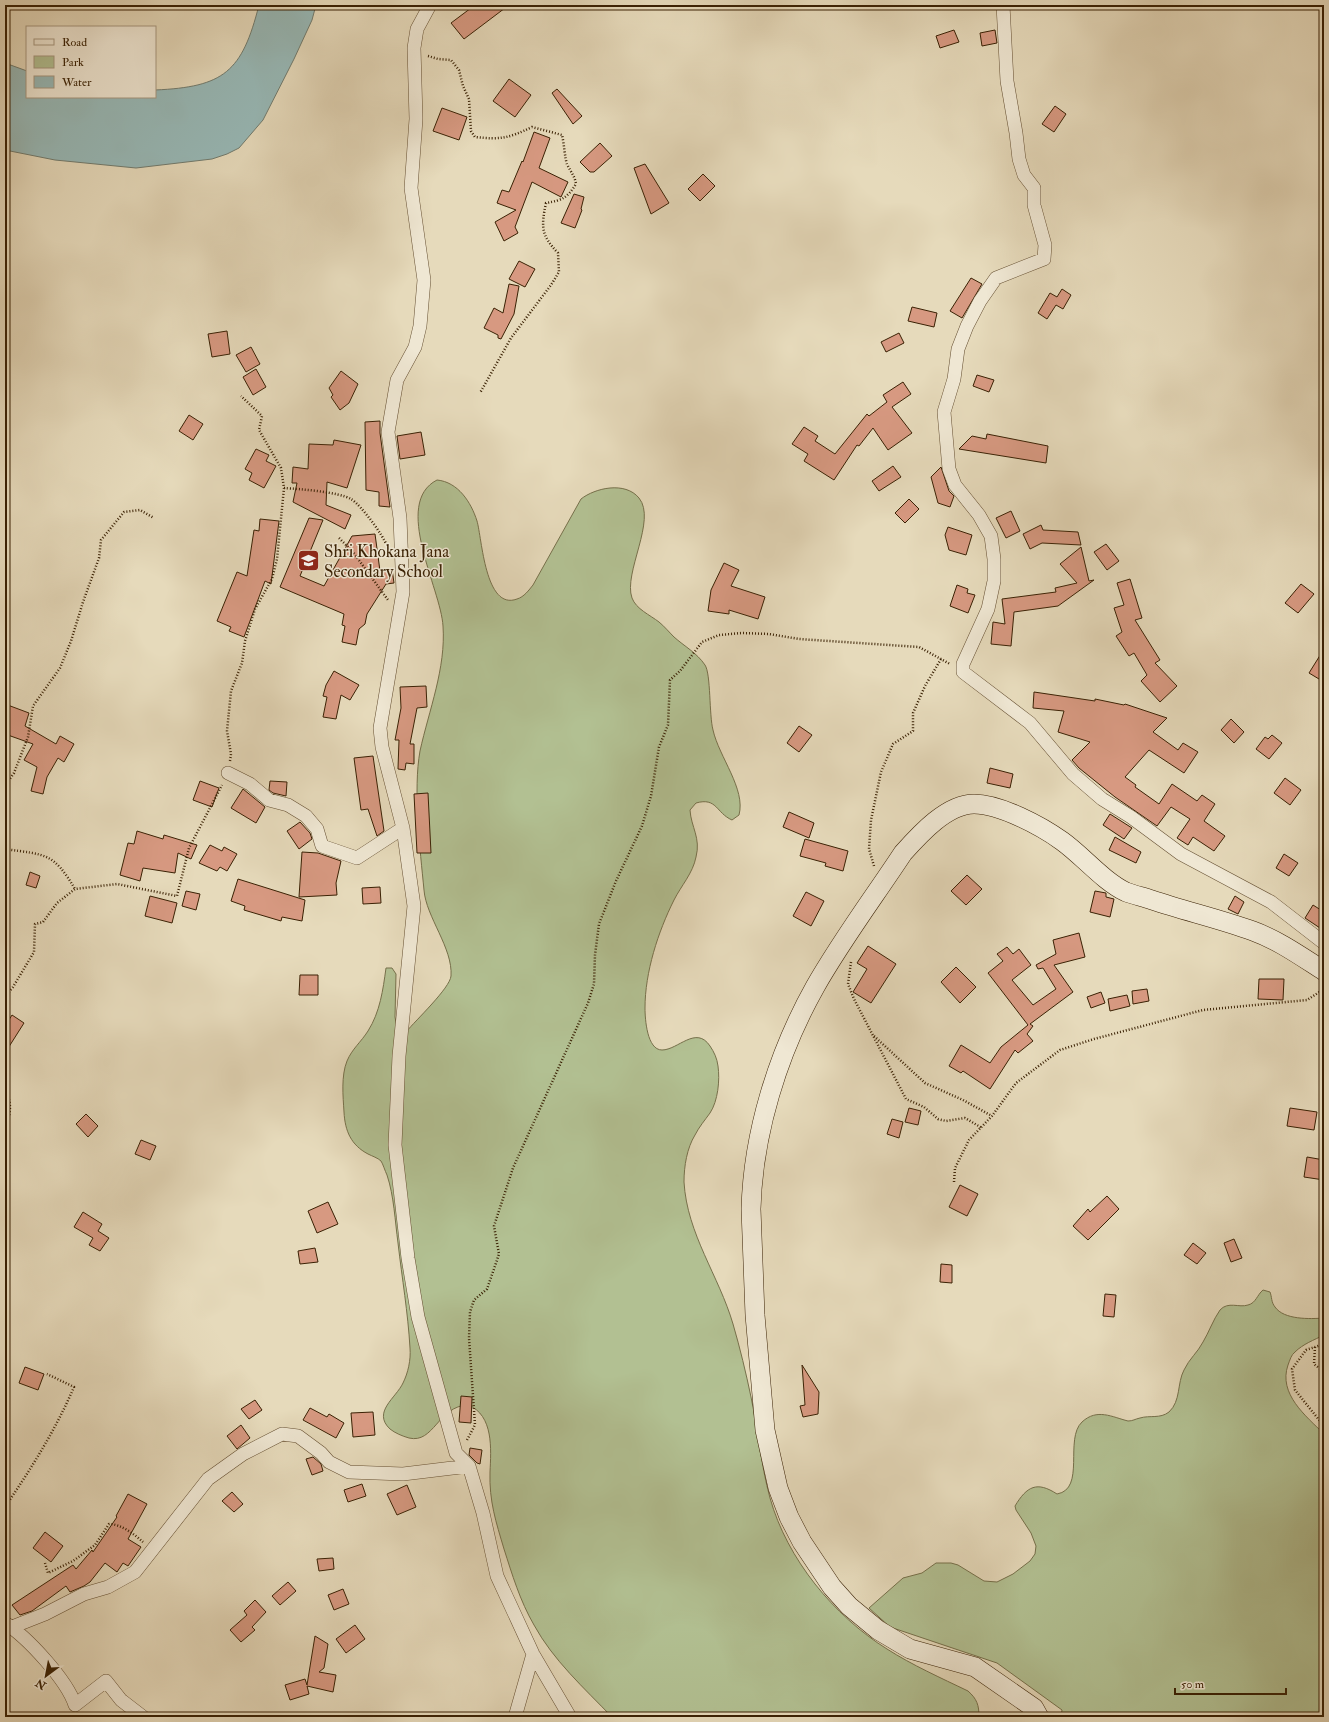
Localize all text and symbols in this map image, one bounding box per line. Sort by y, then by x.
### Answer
legend [26,26,156,98]
text: Road [62,35,87,50]
text: Park [62,55,84,70]
text: Water [61,75,92,90]
place label: Shri Khokana Jana Secondary School [324,541,450,583]
school or university icon: Shri Khokana Jana Secondary School [296,548,322,574]
north arrow [26,1656,66,1696]
scale bar [1175,1670,1286,1696]
text: N [32,1675,49,1693]
text: 50 m [1181,1677,1205,1692]

